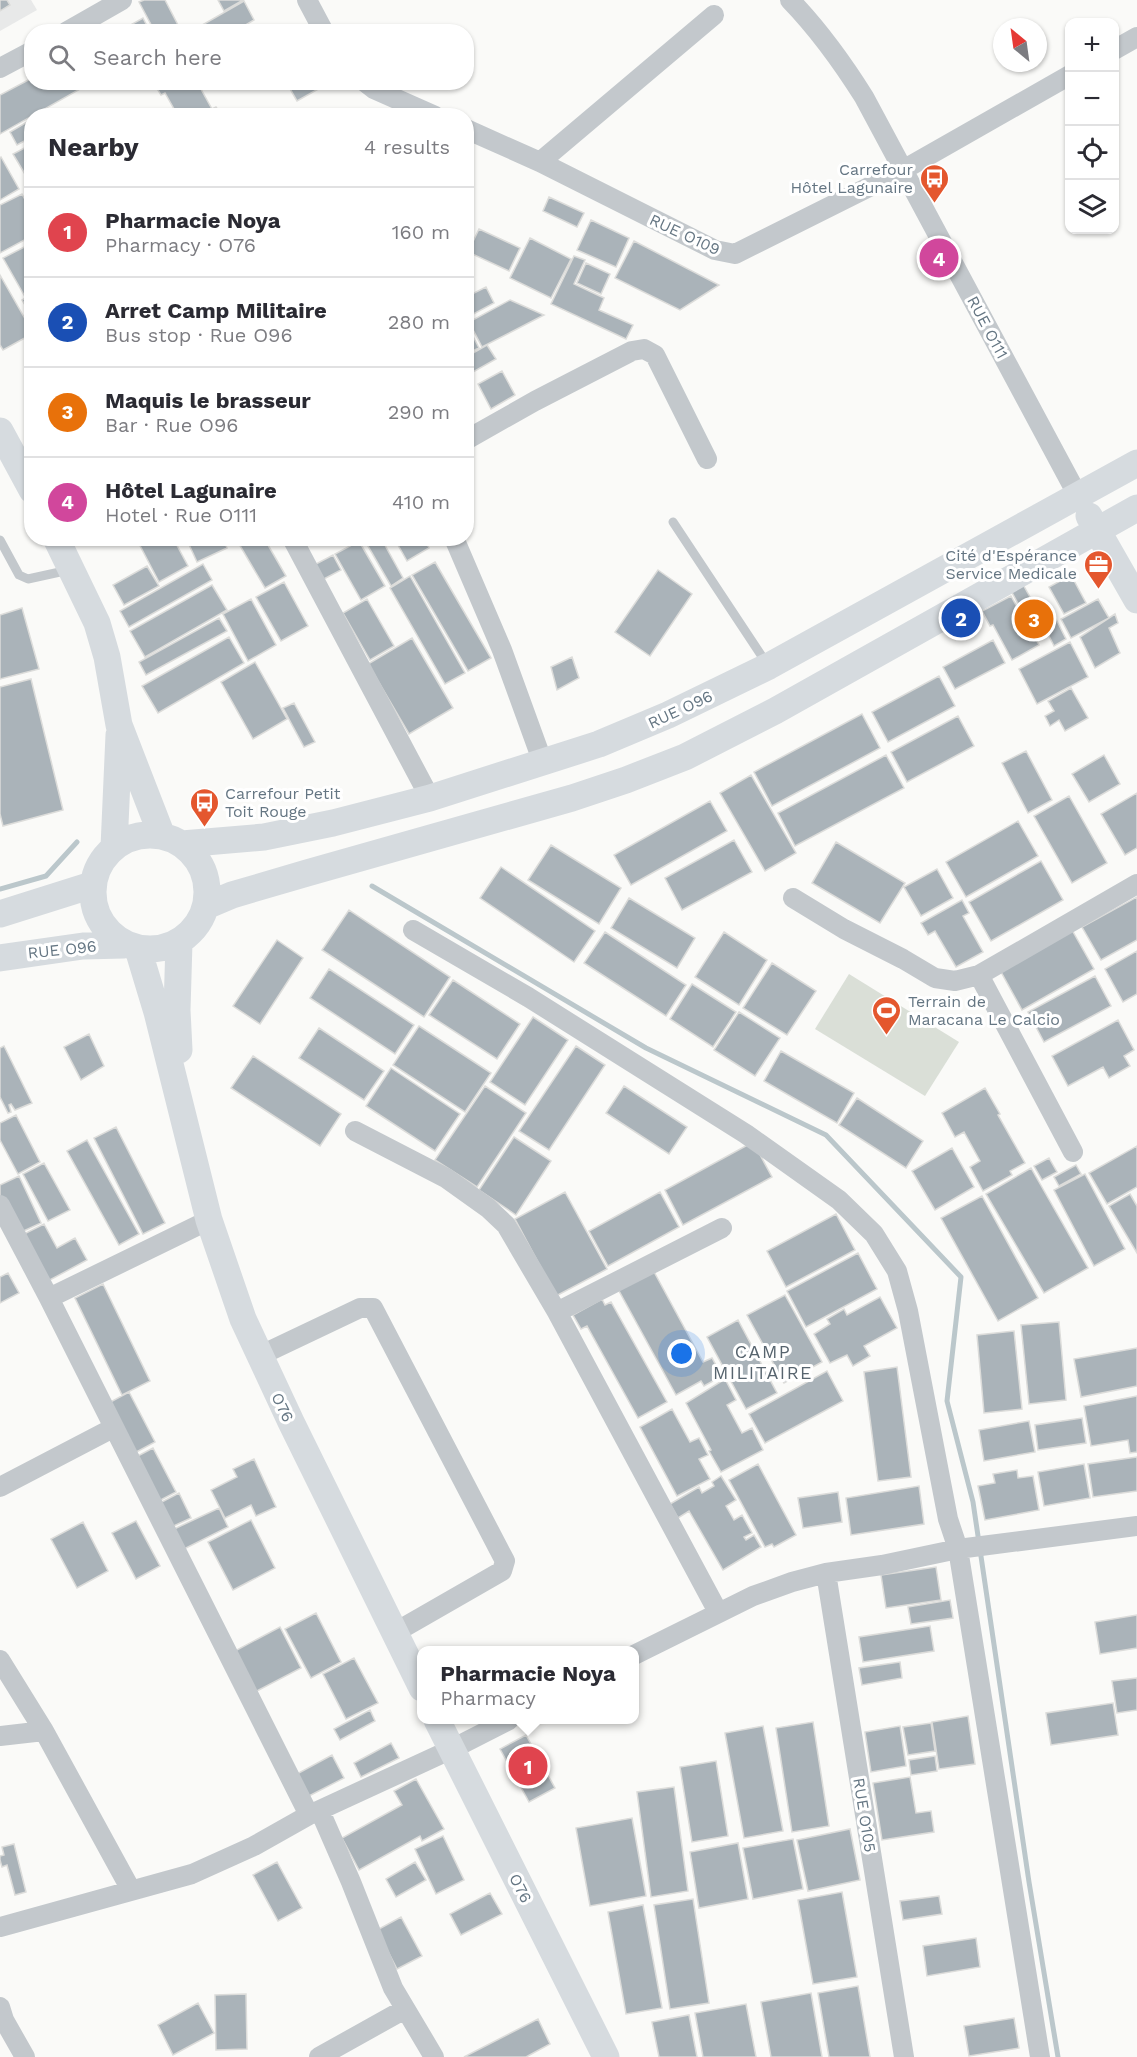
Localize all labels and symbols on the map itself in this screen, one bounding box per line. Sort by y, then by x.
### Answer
north arrow [993,18,1047,72]
place label: Carrefour Hôtel Lagunaire [790,160,913,197]
bus stop icon: Carrefour Hôtel Lagunaire [918,162,950,204]
street label: RUE O109 [646,210,723,259]
pin: 4 [920,236,958,280]
street label: RUE O111 [963,293,1012,362]
place label: Cité d'Espérance Service Medicale [945,546,1077,583]
office icon: Cité d'Espérance Service Medicale [1082,548,1114,590]
pin: 2 [942,596,980,640]
pin: 3 [1014,596,1054,642]
street label: RUE O96 [645,686,716,733]
place label: Carrefour Petit Toit Rouge [225,784,341,821]
bus stop icon: Carrefour Petit Toit Rouge [188,786,220,828]
street label: RUE O96 [27,936,97,963]
place label: Terrain de Maracana Le Calcio [908,992,1060,1029]
sports icon: Terrain de Maracana Le Calcio [871,994,903,1036]
your location [667,1339,696,1368]
district label: CAMP MILITAIRE [713,1341,813,1383]
street label: O76 [267,1390,298,1425]
pin: 1 [508,1744,548,1788]
street label: RUE O105 [849,1776,880,1854]
street label: O76 [505,1870,536,1906]

